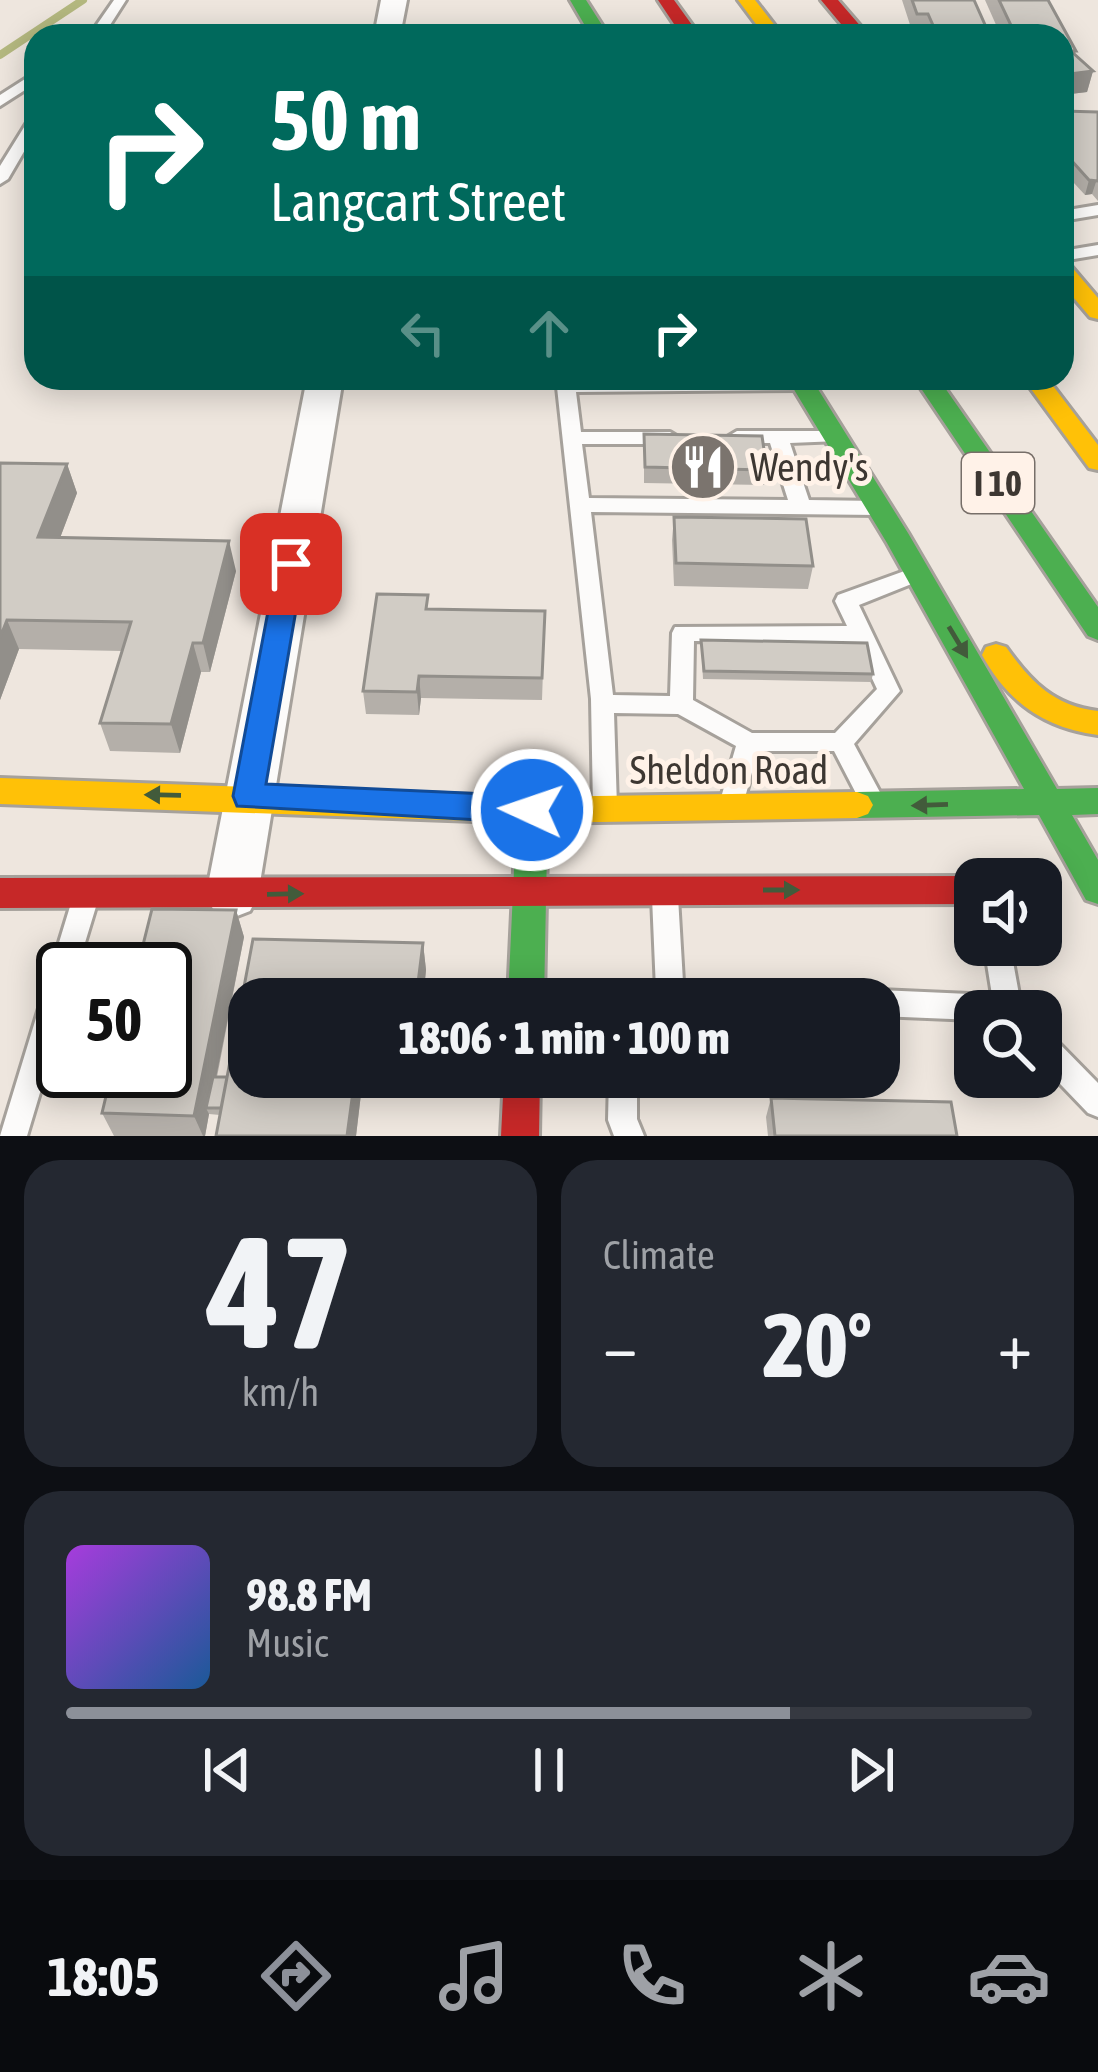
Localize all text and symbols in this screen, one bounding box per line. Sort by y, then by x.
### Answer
icon: right [72,72,228,228]
text: 50 m [270,72,421,168]
text: Langcart Street [270,171,566,232]
icon: left [390,300,456,366]
icon: ahead [516,300,582,366]
icon: right [642,300,708,366]
restaurant icon: Wendy's [668,432,738,502]
place label: Wendy's [750,445,868,489]
road number: I 10 [962,453,1034,513]
pin [240,513,342,615]
icon: arrive [258,531,324,597]
one-way arrow [946,625,967,659]
position arrow [469,747,595,873]
street label: Sheldon Road [630,748,828,792]
one-way arrow [143,785,181,804]
one-way arrow [910,796,948,815]
map controls [954,858,1062,1098]
button: sound [954,858,1062,966]
one-way arrow [763,880,801,900]
one-way arrow [267,884,305,904]
speed limit sign: 50 [36,942,192,1098]
button: search [954,990,1062,1098]
text: 18:06 · 1 min · 100 m [398,1012,730,1064]
text: 47 [207,1202,354,1381]
text: Climate [603,1233,715,1277]
text: 20° [763,1293,872,1396]
text: − [603,1307,637,1383]
text: + [998,1307,1032,1383]
text: km/h [242,1370,319,1414]
text: 98.8 FM [246,1569,372,1621]
text: Music [246,1621,328,1665]
icon: previous [194,1737,260,1803]
icon: pause [516,1737,582,1803]
icon: next [838,1737,904,1803]
icon: directions [254,1934,338,2018]
icon: music [432,1934,516,2018]
icon: phone [610,1934,694,2018]
icon: climate [789,1934,873,2018]
icon: car [967,1934,1051,2018]
text: 18:05 [47,1946,159,2007]

